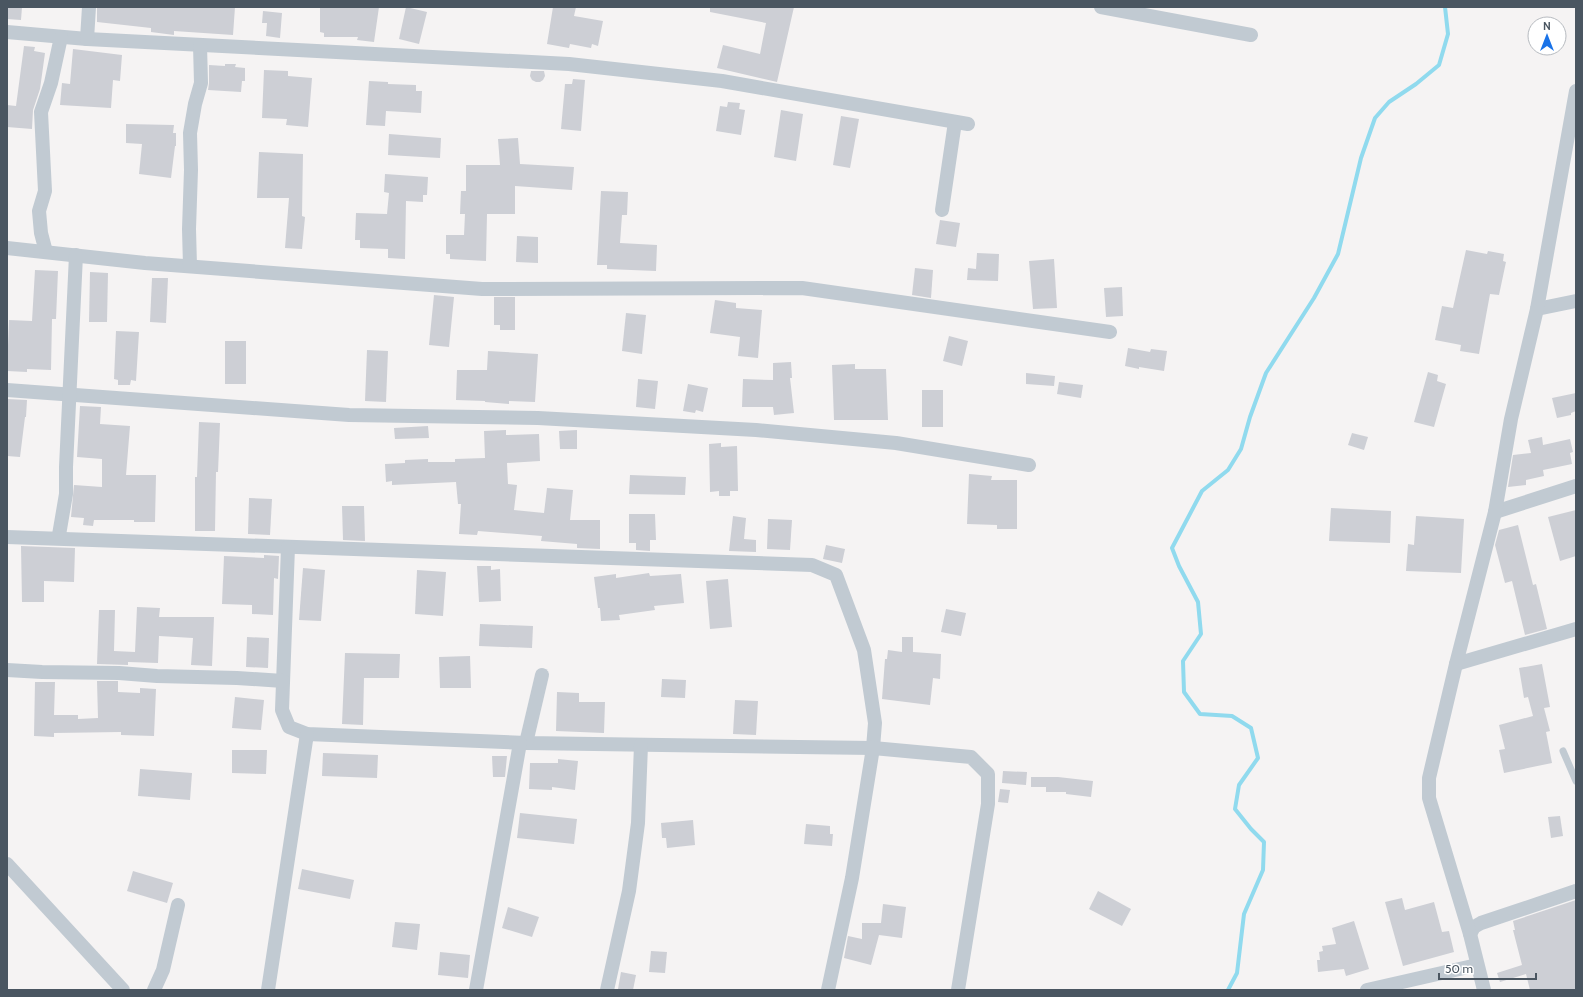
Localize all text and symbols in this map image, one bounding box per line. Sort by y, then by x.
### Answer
north arrow [1527,16,1567,56]
text: N [1543,19,1551,33]
scale bar [1439,955,1536,981]
text: 50 m [1445,961,1473,976]

